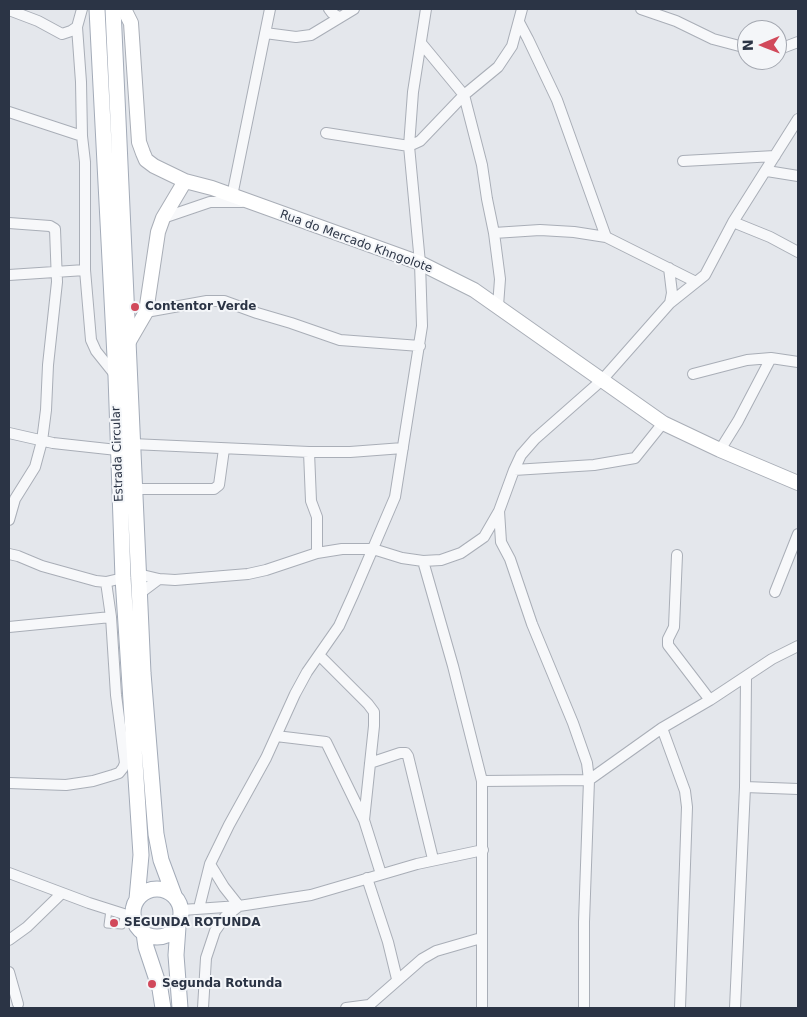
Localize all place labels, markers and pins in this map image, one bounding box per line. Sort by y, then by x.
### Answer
place label: Contentor Verde [145,300,257,314]
marker: Contentor Verde [129,301,141,313]
place label: SEGUNDA ROTUNDA [124,916,261,930]
marker: SEGUNDA ROTUNDA [108,917,120,929]
place label: Segunda Rotunda [162,977,282,991]
marker: Segunda Rotunda [146,978,158,990]

